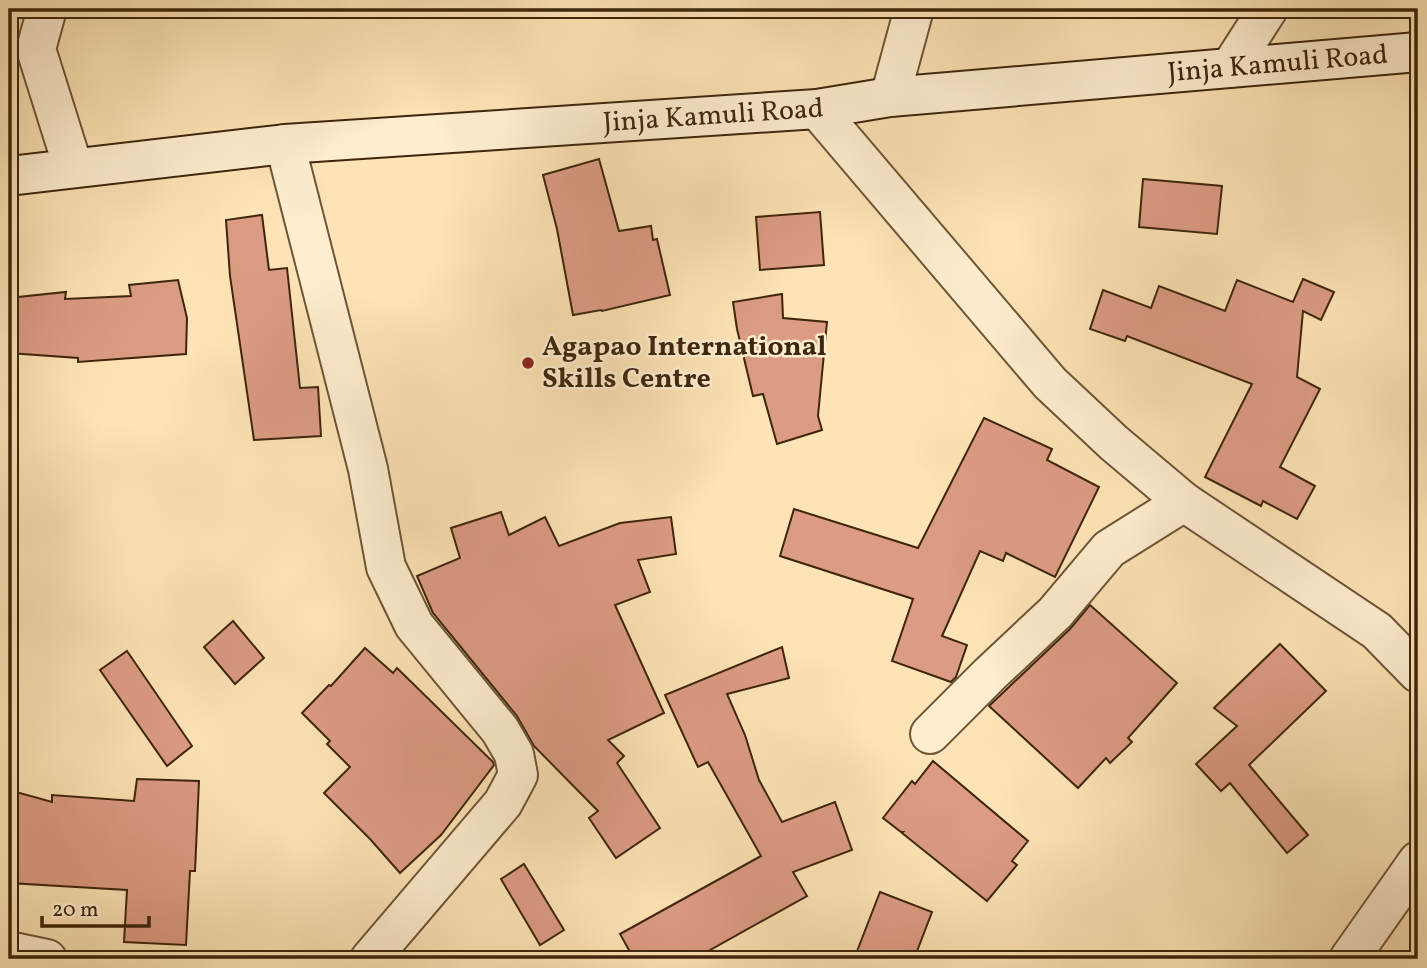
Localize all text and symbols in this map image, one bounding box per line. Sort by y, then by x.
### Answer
street label: Jinja Kamuli Road [1166,35,1389,93]
street label: Jinja Kamuli Road [602,89,825,143]
place label: Agapao International Skills Centre [542,328,827,399]
marker: Agapao International Skills Centre [520,355,536,371]
scale bar [42,884,149,928]
text: 20 m [52,896,98,925]

